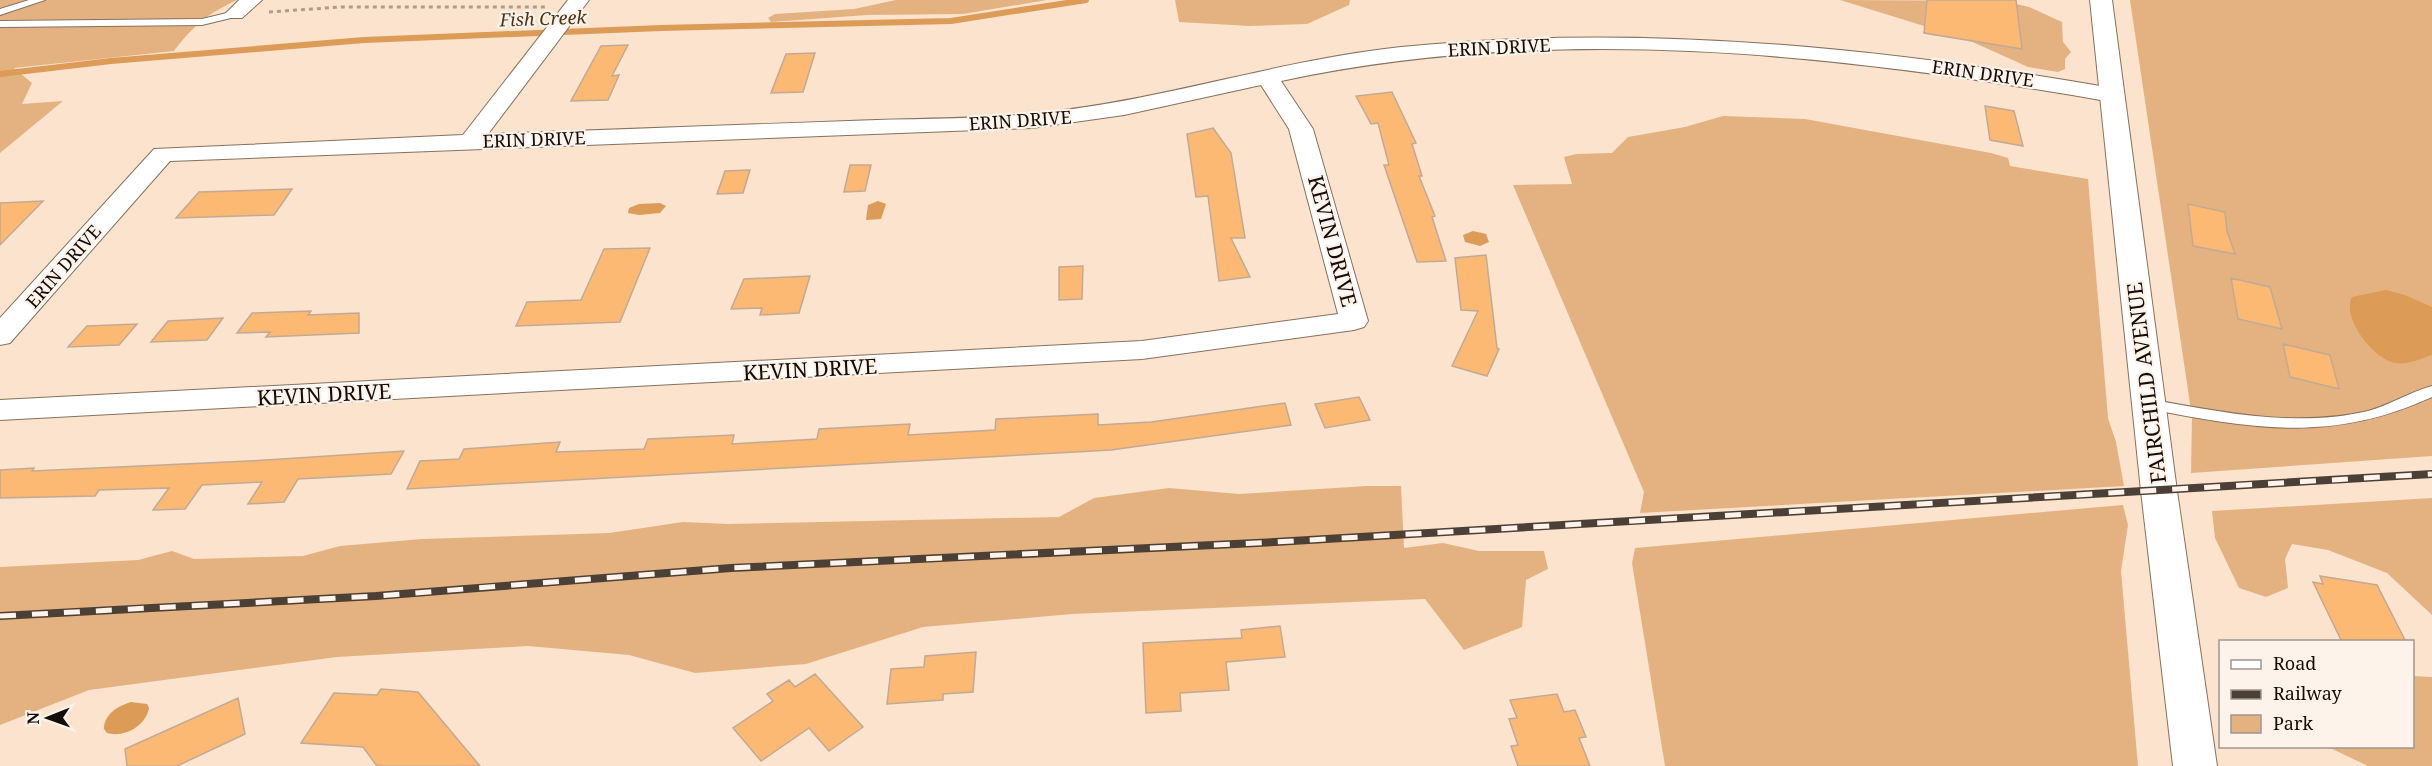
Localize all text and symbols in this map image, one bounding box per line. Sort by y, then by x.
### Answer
water label: Fish Creek [498,4,588,32]
street label: ERIN DRIVE [1447,32,1551,62]
street label: ERIN DRIVE [1930,54,2036,92]
street label: ERIN DRIVE [968,104,1072,136]
street label: ERIN DRIVE [482,125,586,153]
street label: KEVIN DRIVE [1302,172,1364,310]
street label: ERIN DRIVE [20,219,106,313]
street label: FAIRCHILD AVENUE [2120,281,2172,485]
street label: KEVIN DRIVE [742,351,878,387]
street label: KEVIN DRIVE [256,376,392,412]
legend [2219,640,2414,748]
text: Road [2273,651,2316,675]
text: Railway [2273,681,2343,705]
north arrow [18,688,78,748]
text: N [22,711,44,725]
text: Park [2273,711,2313,735]

